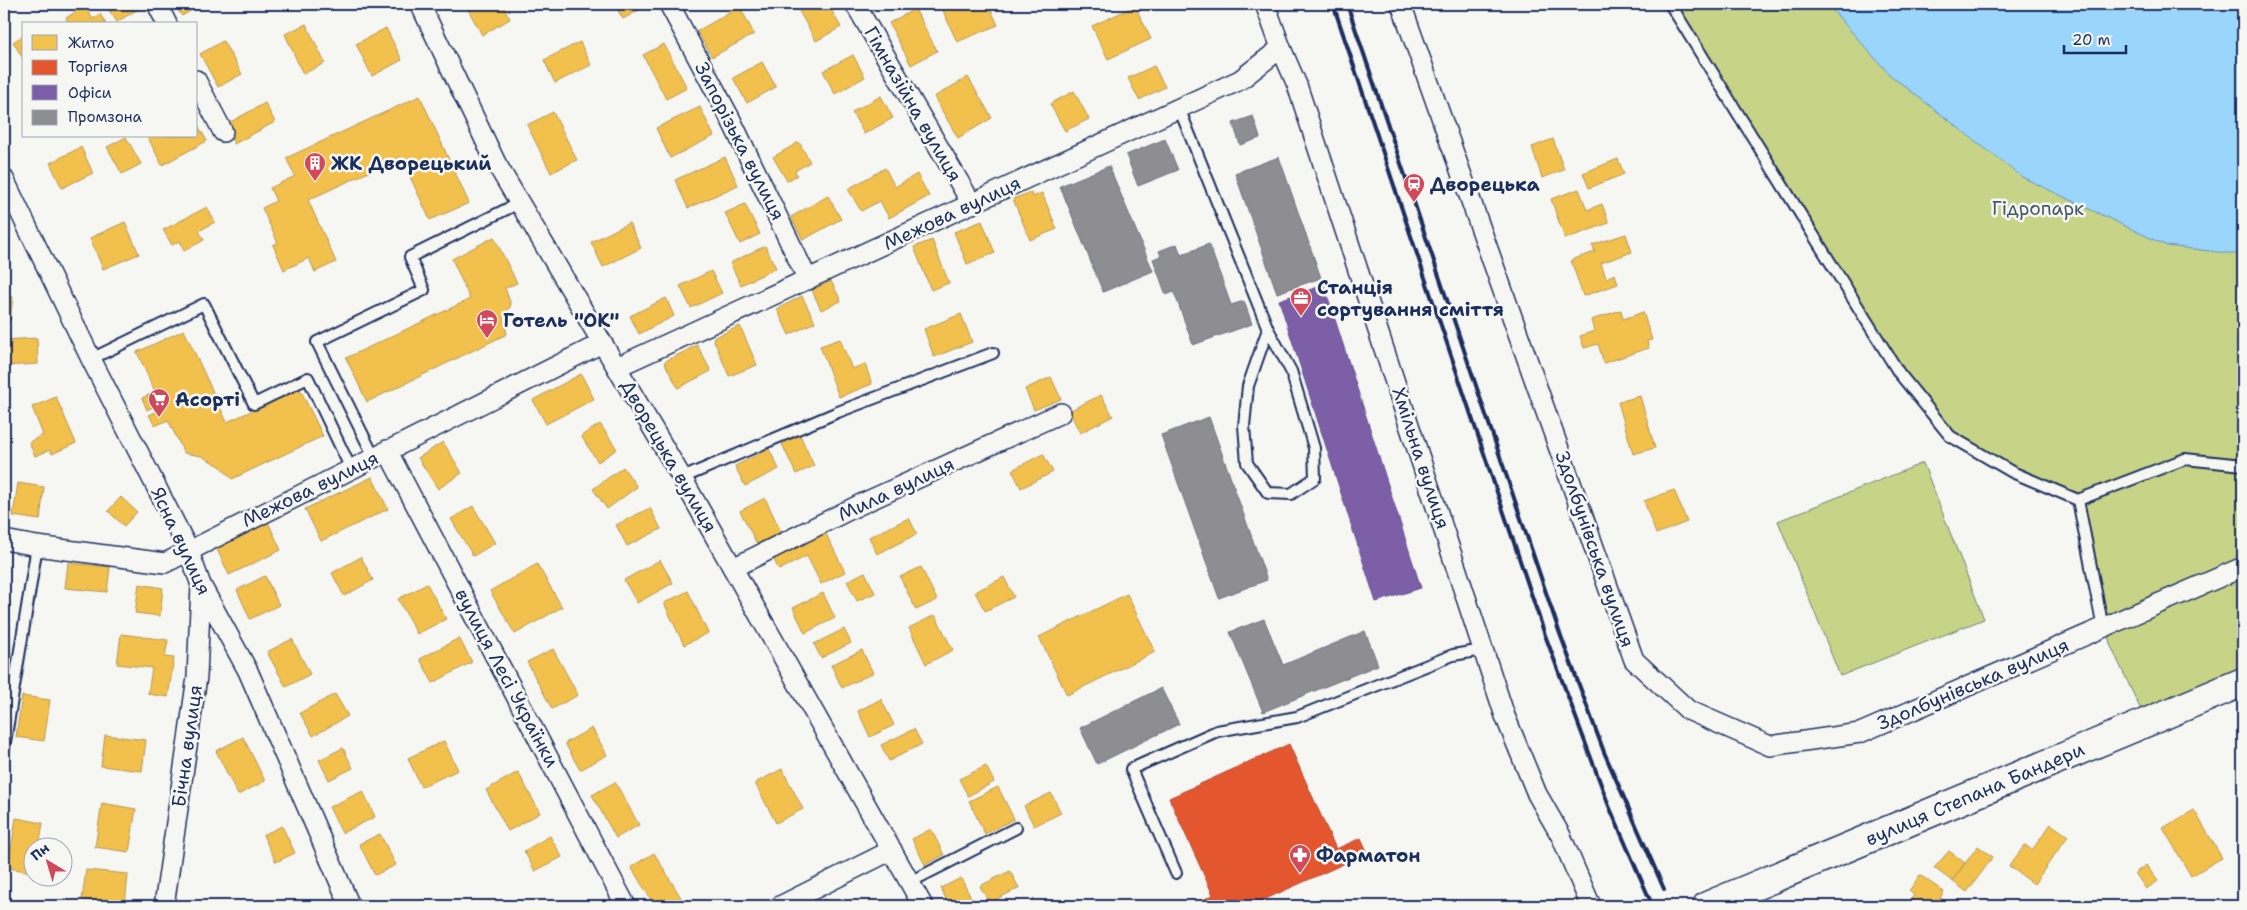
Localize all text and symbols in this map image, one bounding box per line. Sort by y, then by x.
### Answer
legend [22,22,198,138]
street label: Гімназійна вулиця [858,22,968,186]
scale bar [2064,22,2127,54]
text: 20 m [2072,30,2111,50]
text: Житло [68,33,114,53]
text: Торгівля [68,57,128,77]
street label: Запорізька вулиця [689,58,791,224]
text: Офіси [68,83,112,103]
text: Промзона [68,107,143,127]
building icon: ЖК Дворецький [303,151,327,182]
place label: ЖК Дворецький [331,151,491,176]
street label: Межова вулиця [879,170,1025,256]
station icon: Дворецька [1402,172,1426,203]
place label: Дворецька [1430,172,1540,197]
park label: Гідропарк [1992,196,2084,221]
place label: Станція сортування сміття [1317,275,1504,322]
office icon: Станція сортування сміття [1289,286,1313,317]
hotel icon: Готель "ОК" [475,308,499,339]
place label: Готель "ОК" [503,308,619,333]
street label: Дворецька вулиця [615,375,723,537]
street label: Хмільна вулиця [1386,384,1456,532]
supermarket icon: Асорті [147,387,171,418]
place label: Асорті [175,387,240,412]
street label: Межова вулиця [238,445,382,533]
street label: Здолбунівська вулиця [1550,448,1640,650]
street label: Мила вулиця [834,451,958,527]
street label: Ясна вулиця [145,483,217,599]
street label: вулиця Лесі Українки [449,584,565,772]
street label: Здолбунівська вулиця [1873,632,2073,736]
street label: Бічна вулиця [166,683,208,809]
street label: вулиця Степана Бандери [1862,736,2088,852]
north arrow [22,838,72,888]
text: Пн [27,839,53,865]
pharmacy icon: Фарматон [1288,843,1312,874]
place label: Фарматон [1316,843,1421,868]

